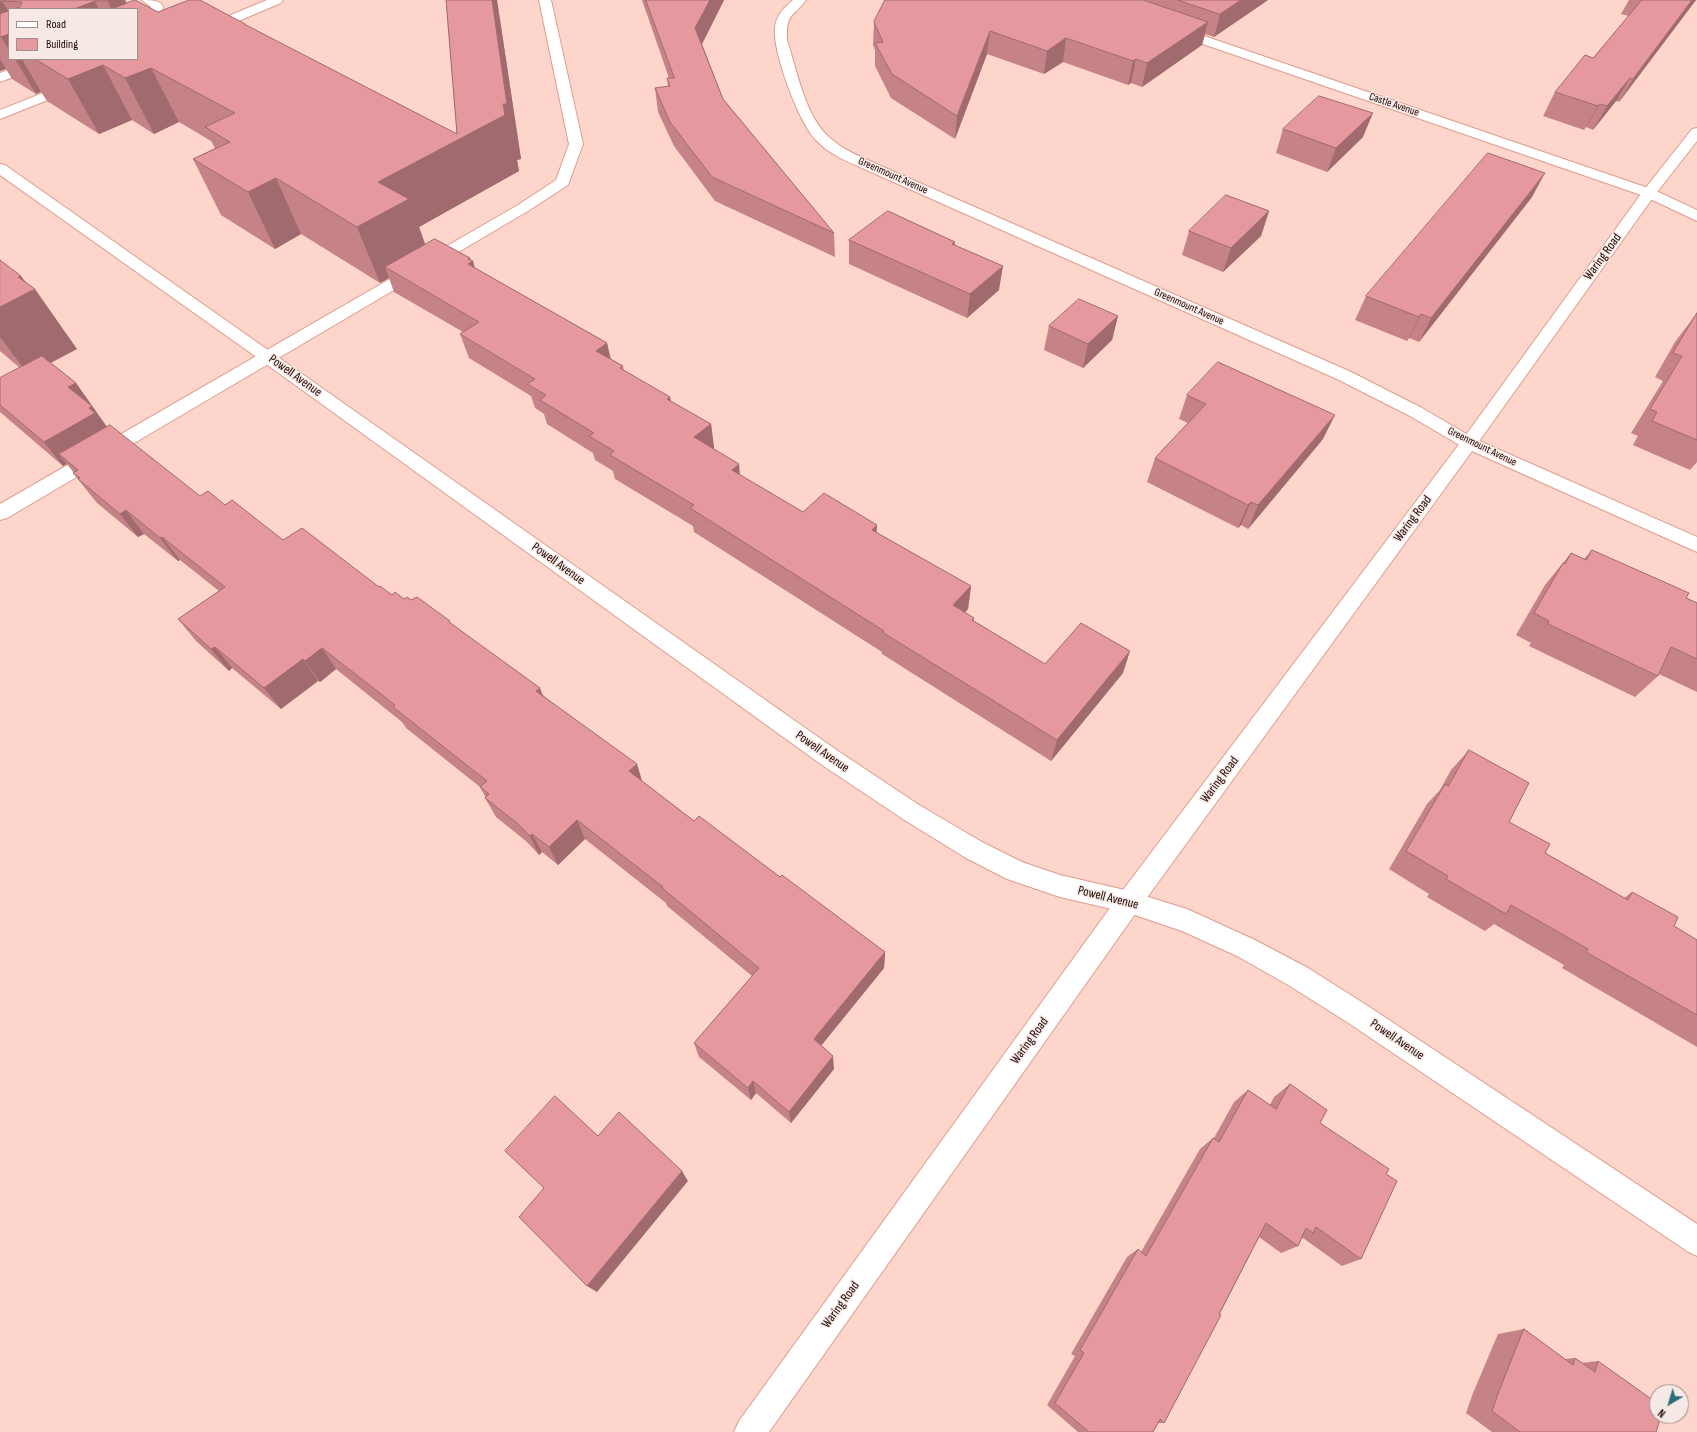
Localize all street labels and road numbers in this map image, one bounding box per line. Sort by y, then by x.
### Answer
street label: Castle Avenue [1367,90,1421,120]
street label: Greenmount Avenue [856,155,930,197]
street label: Waring Road [1581,231,1625,283]
street label: Greenmount Avenue [1152,286,1226,328]
street label: Powell Avenue [265,351,325,401]
street label: Greenmount Avenue [1445,425,1519,469]
street label: Waring Road [1391,493,1435,545]
street label: Powell Avenue [528,539,588,589]
street label: Powell Avenue [792,728,852,776]
street label: Waring Road [1198,754,1242,806]
street label: Powell Avenue [1076,883,1140,913]
street label: Waring Road [1008,1015,1052,1067]
street label: Powell Avenue [1367,1016,1427,1064]
street label: Waring Road [819,1279,863,1331]

